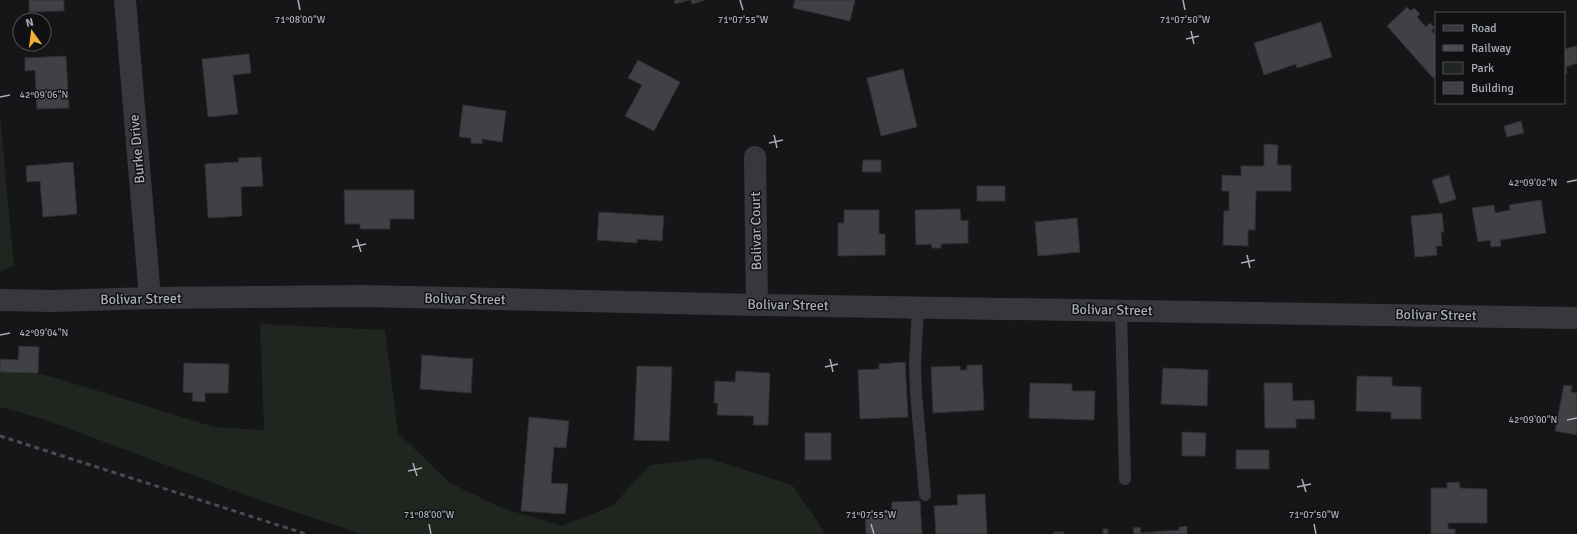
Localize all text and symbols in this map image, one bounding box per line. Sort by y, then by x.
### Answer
north arrow [12,12,52,52]
legend [1435,12,1565,104]
text: 71°08'00"W [275,14,326,26]
text: 71°07'55"W [718,14,769,26]
text: 71°07'50"W [1160,14,1211,26]
text: N [24,16,35,30]
text: Road [1471,21,1497,36]
text: Railway [1471,41,1511,56]
text: Park [1471,61,1494,76]
text: Building [1471,81,1514,96]
text: 42°09'06"N [20,89,68,101]
street label: Burke Drive [126,114,148,184]
text: 42°09'02"N [1509,177,1557,189]
street label: Bolivar Court [747,191,765,271]
street label: Bolivar Street [100,290,182,308]
street label: Bolivar Street [424,290,506,308]
street label: Bolivar Street [747,296,829,314]
street label: Bolivar Street [1071,301,1153,319]
street label: Bolivar Street [1395,306,1477,324]
text: 42°09'04"N [20,327,68,339]
text: 42°09'00"N [1509,414,1557,426]
text: 71°08'00"W [404,509,455,521]
text: 71°07'55"W [846,509,897,521]
text: 71°07'50"W [1289,509,1340,521]

